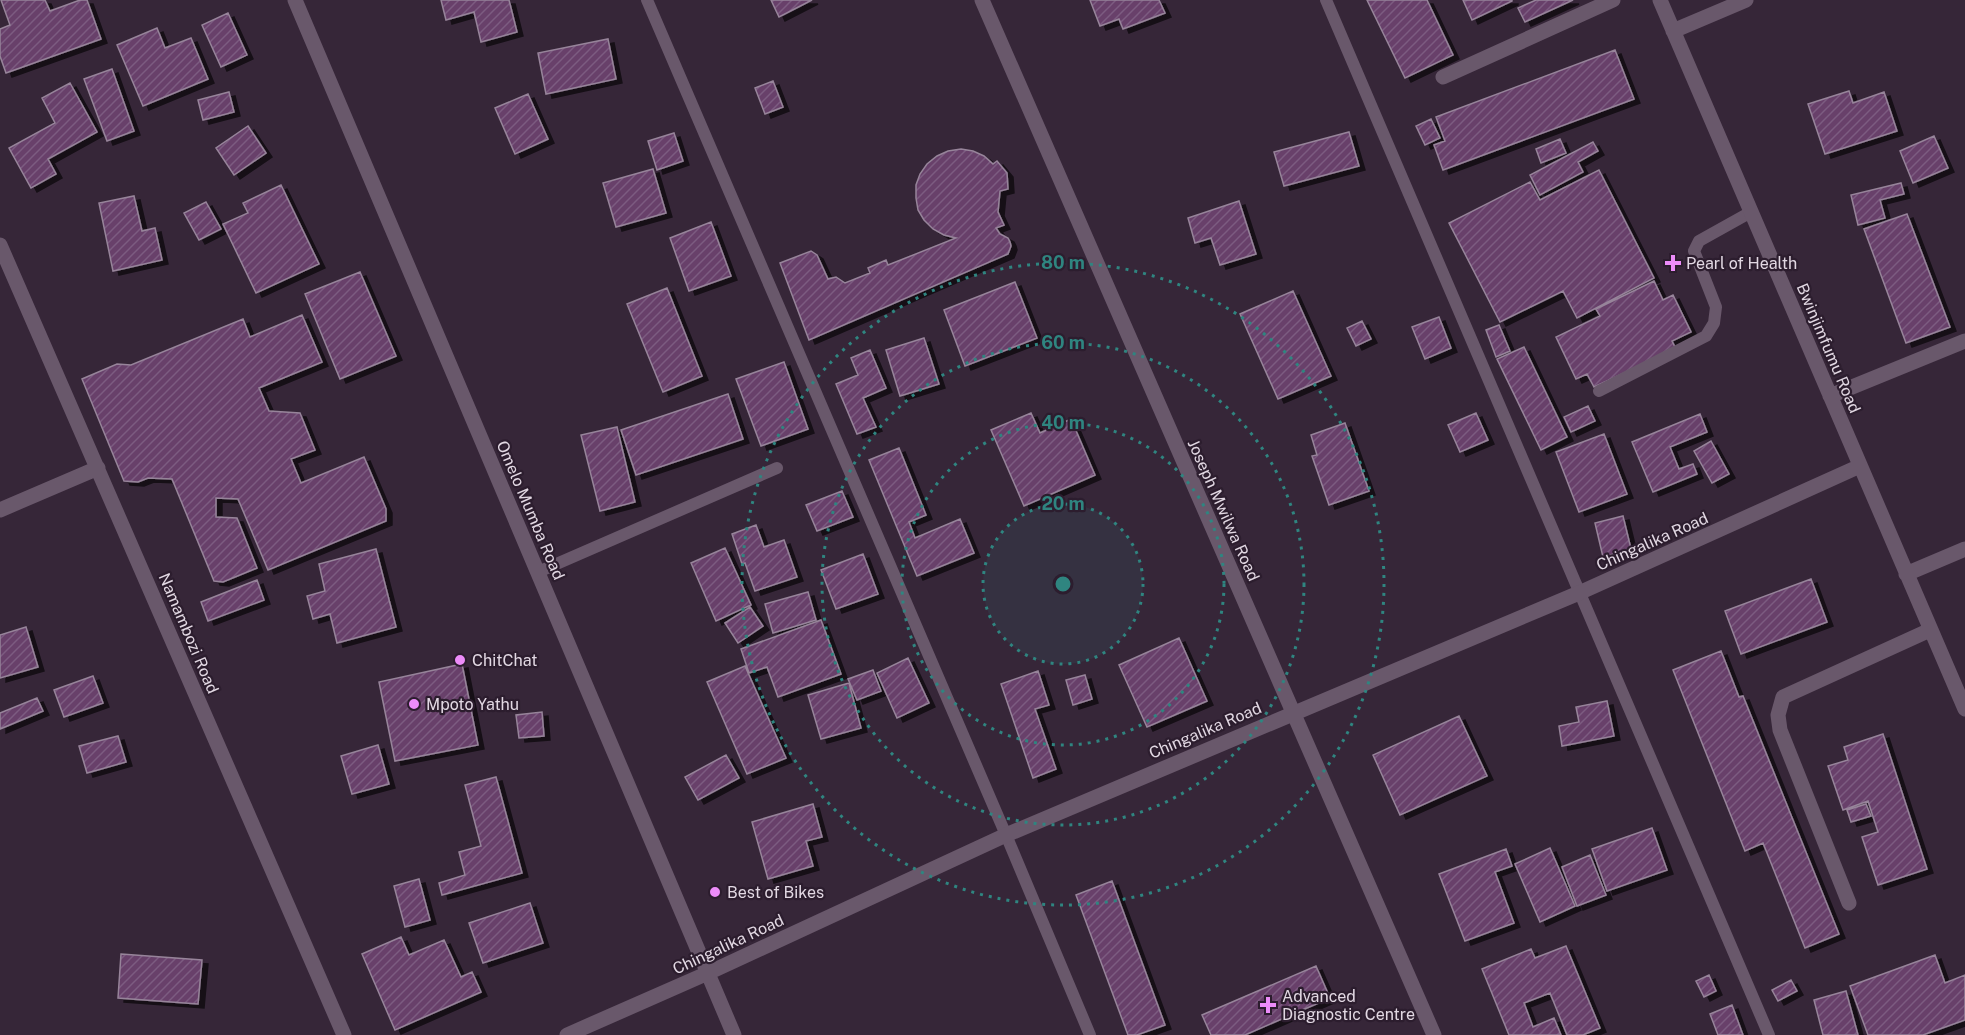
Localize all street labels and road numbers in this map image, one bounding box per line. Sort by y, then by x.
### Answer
street label: Bwinjimfumu Road [1793,280,1864,416]
street label: Joseph Mwilwa Road [1184,436,1263,584]
street label: Omelo Mumba Road [493,438,568,583]
street label: Chingalika Road [1593,508,1711,575]
street label: Namambozi Road [155,570,223,696]
street label: Chingalika Road [1146,698,1264,763]
street label: Chingalika Road [670,910,787,978]

